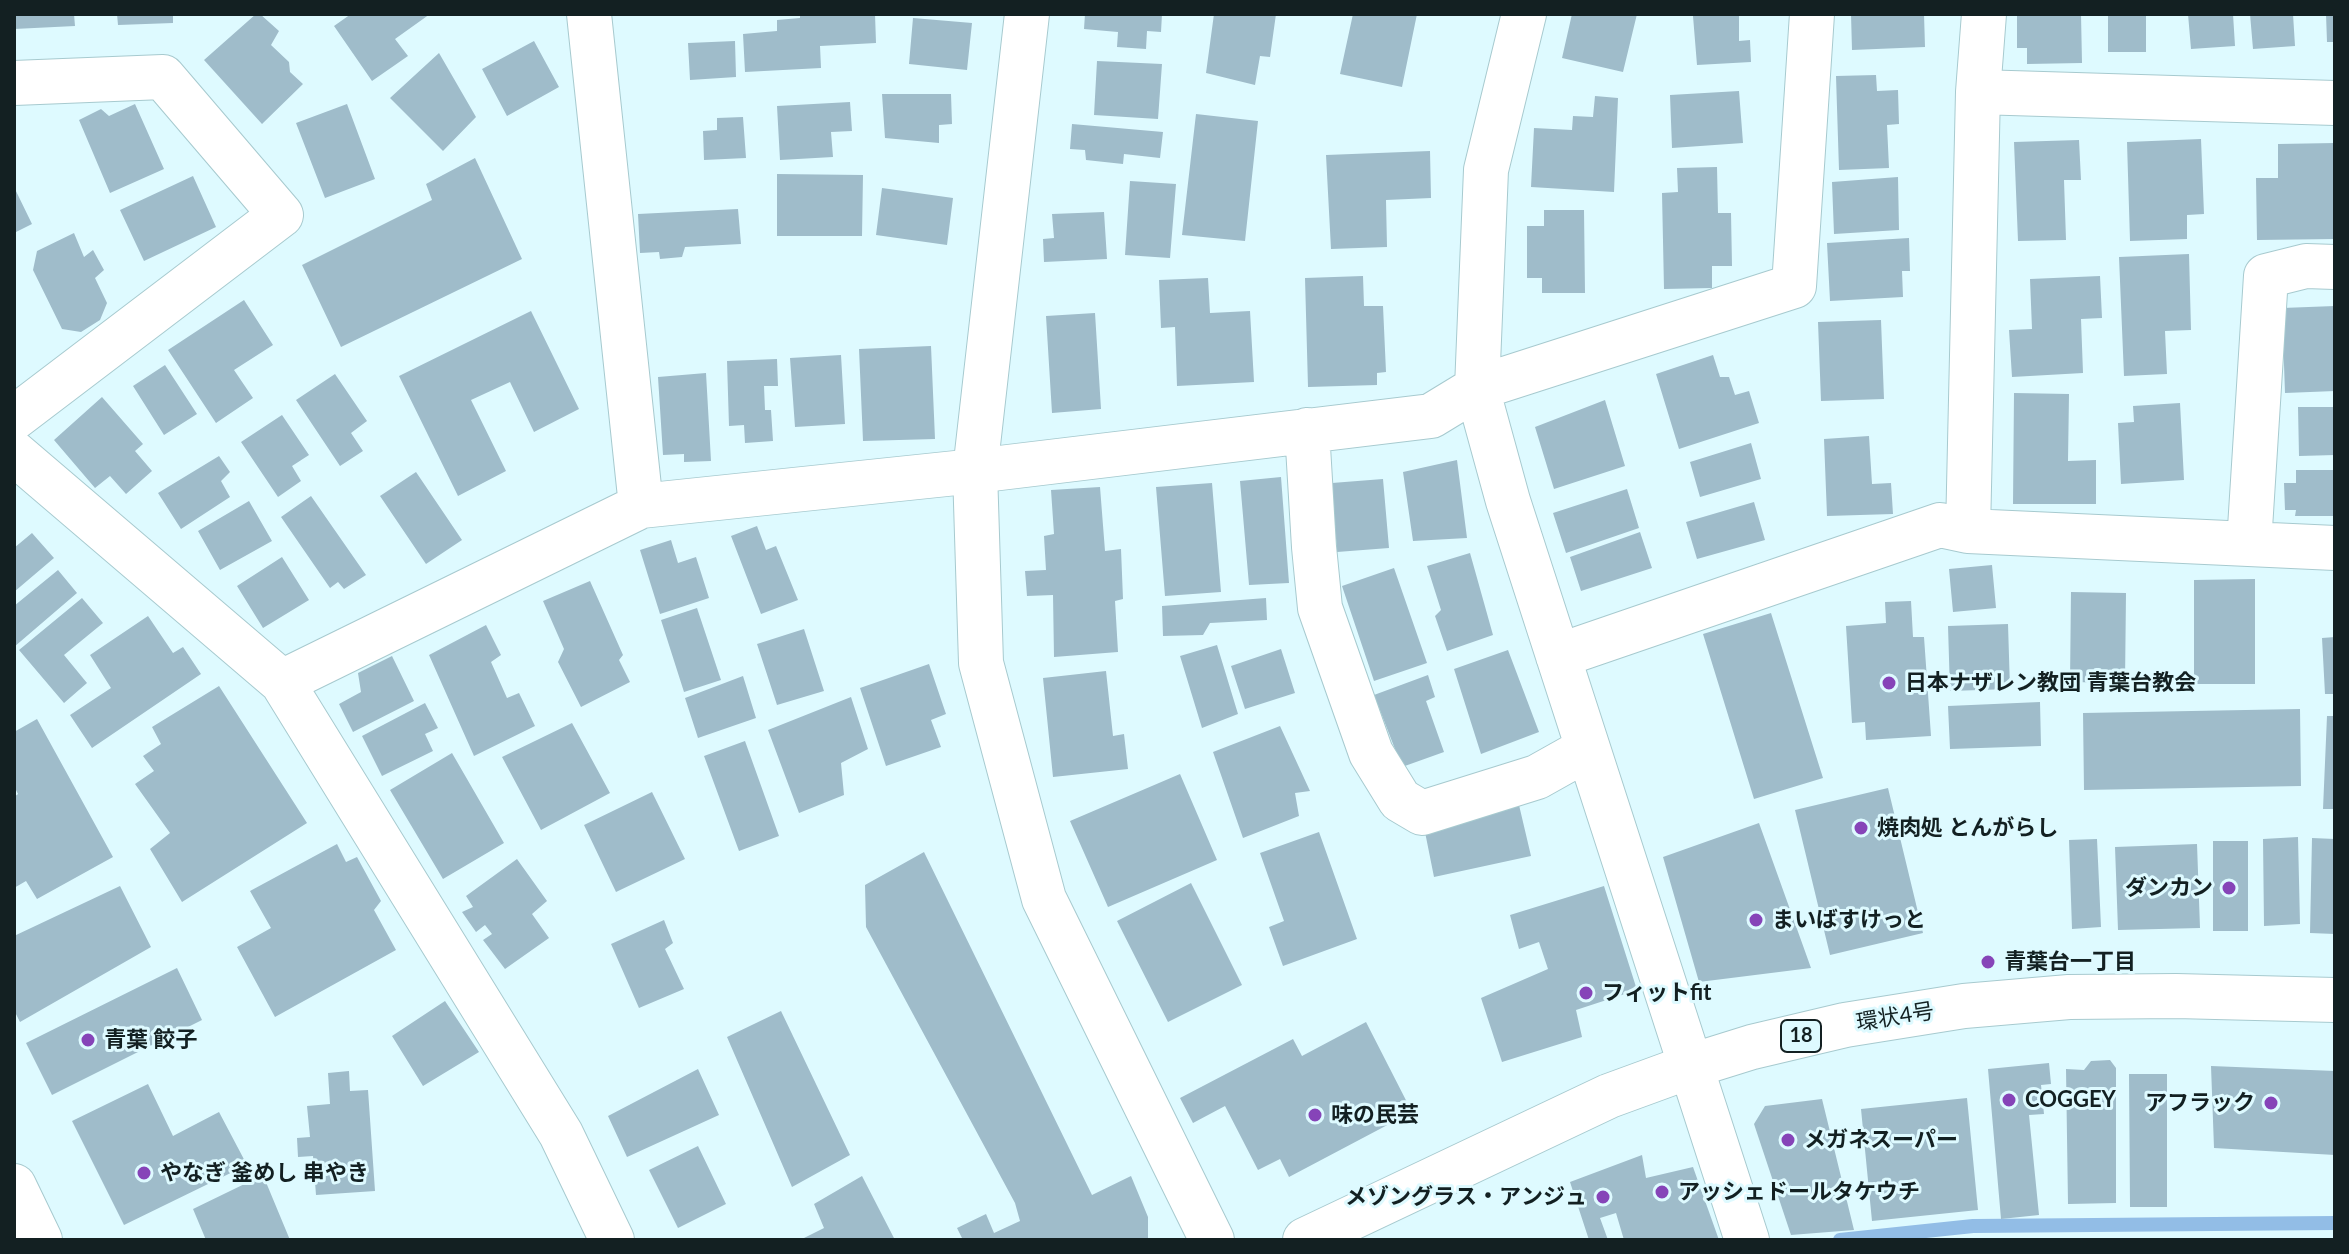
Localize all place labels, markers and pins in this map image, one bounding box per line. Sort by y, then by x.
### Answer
place label: 日本ナザレン教団 青葉台教会 [1905,670,2196,696]
marker: 日本ナザレン教団 青葉台教会 [1880,674,1898,692]
place label: 焼肉処 とんがらし [1877,815,2058,841]
marker: 焼肉処 とんがらし [1852,819,1870,837]
place label: ダンカン [2125,875,2213,901]
marker: ダンカン [2220,879,2238,897]
place label: まいばすけっと [1772,907,1926,933]
marker: まいばすけっと [1747,911,1765,929]
place label: 青葉台一丁目 [2004,949,2136,975]
marker: 青葉台一丁目 [1979,953,1997,971]
place label: フィットfit [1602,980,1711,1006]
marker: フィットfit [1577,984,1595,1002]
place label: 青葉 餃子 [104,1027,197,1053]
marker: 青葉 餃子 [79,1031,97,1049]
place label: COGGEY [2025,1087,2116,1113]
place label: アフラック [2145,1090,2255,1116]
marker: COGGEY [2000,1091,2018,1109]
marker: アフラック [2262,1094,2280,1112]
place label: 味の民芸 [1331,1102,1419,1128]
marker: 味の民芸 [1306,1106,1324,1124]
place label: メガネスーパー [1804,1127,1958,1153]
marker: メガネスーパー [1779,1131,1797,1149]
place label: やなぎ 釜めし 串やき [160,1160,369,1186]
marker: やなぎ 釜めし 串やき [135,1164,153,1182]
place label: アッシェドールタケウチ [1678,1179,1920,1205]
marker: アッシェドールタケウチ [1653,1183,1671,1201]
place label: メゾングラス・アンジュ [1345,1184,1587,1210]
marker: メゾングラス・アンジュ [1594,1188,1612,1206]

